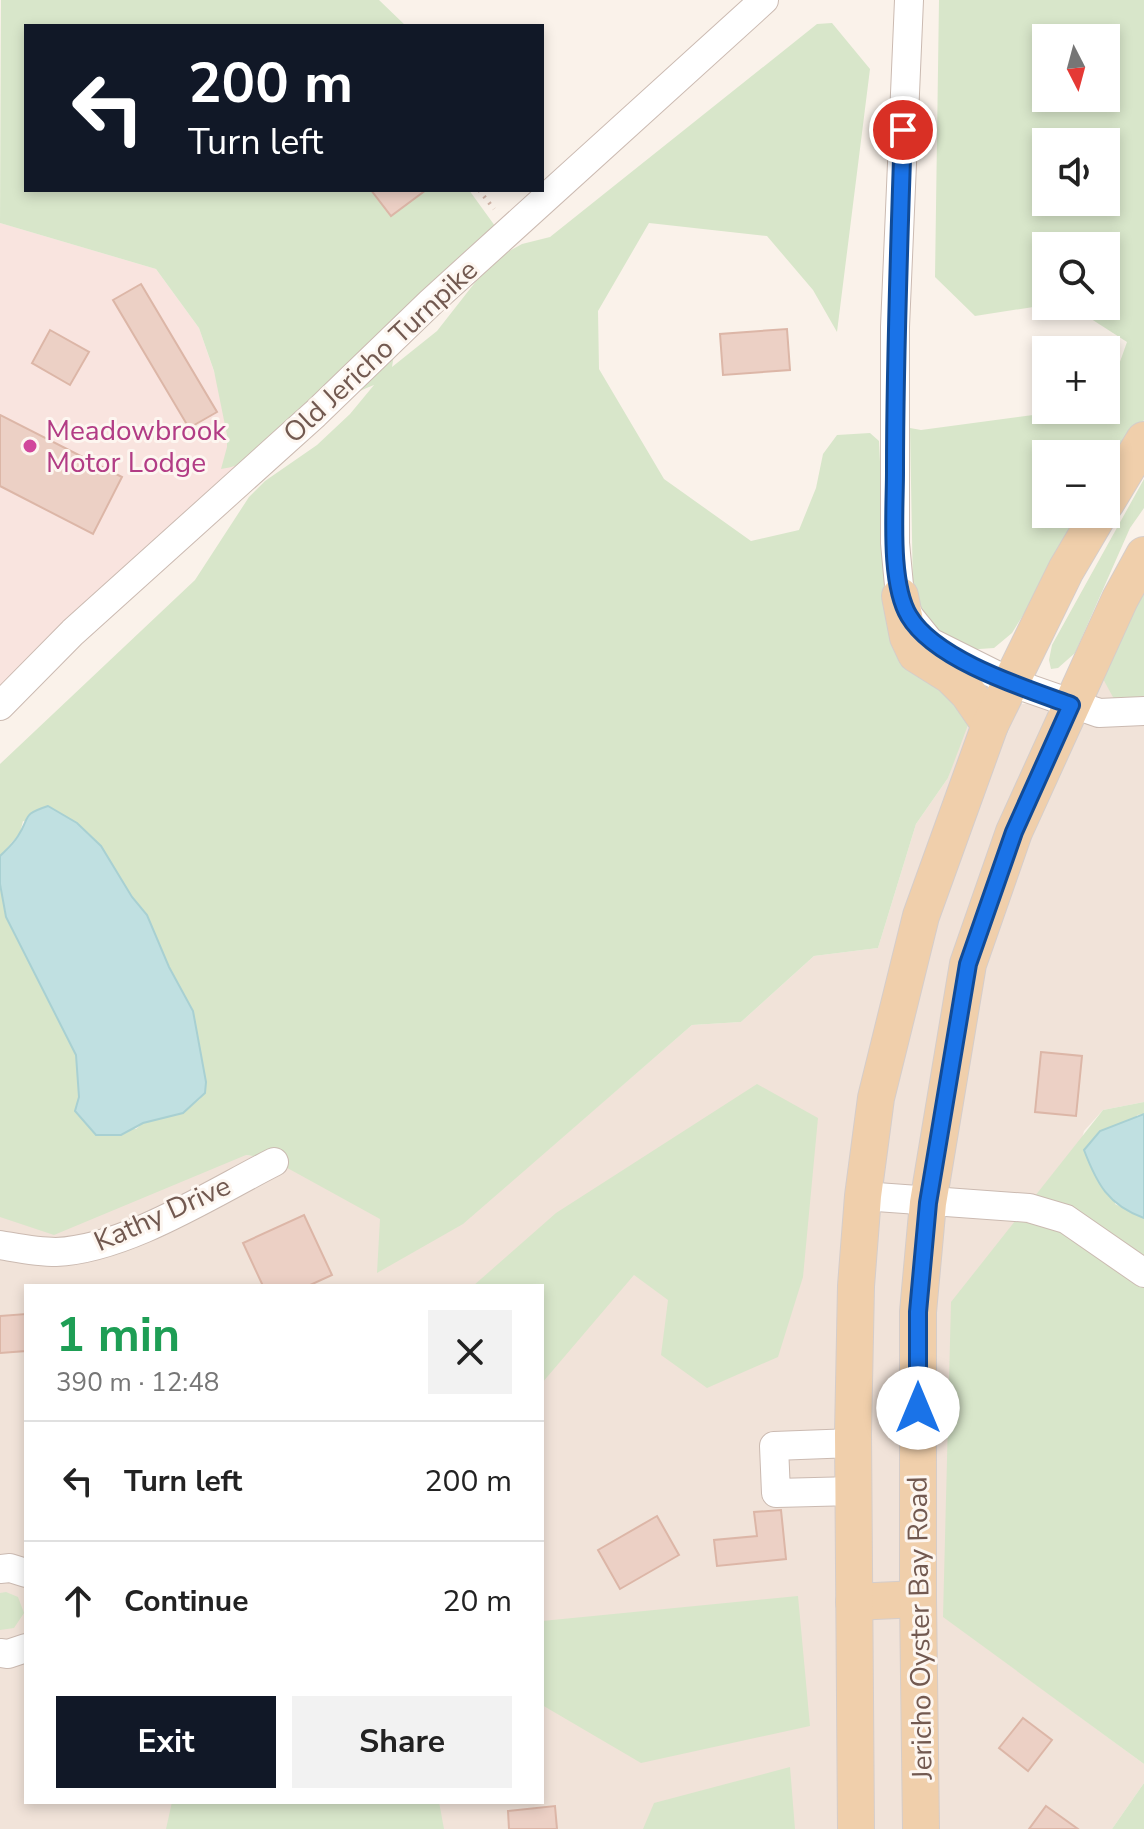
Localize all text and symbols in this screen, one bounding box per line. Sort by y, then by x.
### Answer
north arrow [1032,24,1120,112]
map controls [1032,24,1120,528]
text: 200 m [188,45,353,122]
icon: left [56,56,160,160]
pin [869,96,937,164]
icon: arrive [881,108,925,152]
text: Turn left [188,118,323,167]
button: sound [1032,128,1120,216]
button: search [1032,232,1120,320]
street label: Old Jericho Turnpike [275,252,486,452]
button: + [1032,336,1120,424]
place label: Meadowbrook Motor Lodge [46,412,227,482]
marker: Meadowbrook Motor Lodge [21,437,39,455]
button: − [1032,440,1120,528]
street label: Kathy Drive [88,1167,237,1261]
text: 1 min [56,1302,180,1368]
button: close [428,1310,512,1394]
text: 390 m · 12:48 [56,1365,219,1400]
position arrow [876,1366,960,1450]
icon: left [56,1459,100,1503]
text: Turn left [124,1461,242,1502]
text: 200 m [425,1461,512,1502]
street label: Jericho Oyster Bay Road [898,1476,942,1781]
icon: ahead [56,1579,100,1623]
text: Continue [124,1581,249,1622]
text: 20 m [443,1581,512,1622]
button: Exit [56,1696,276,1788]
button: Share [292,1696,512,1788]

